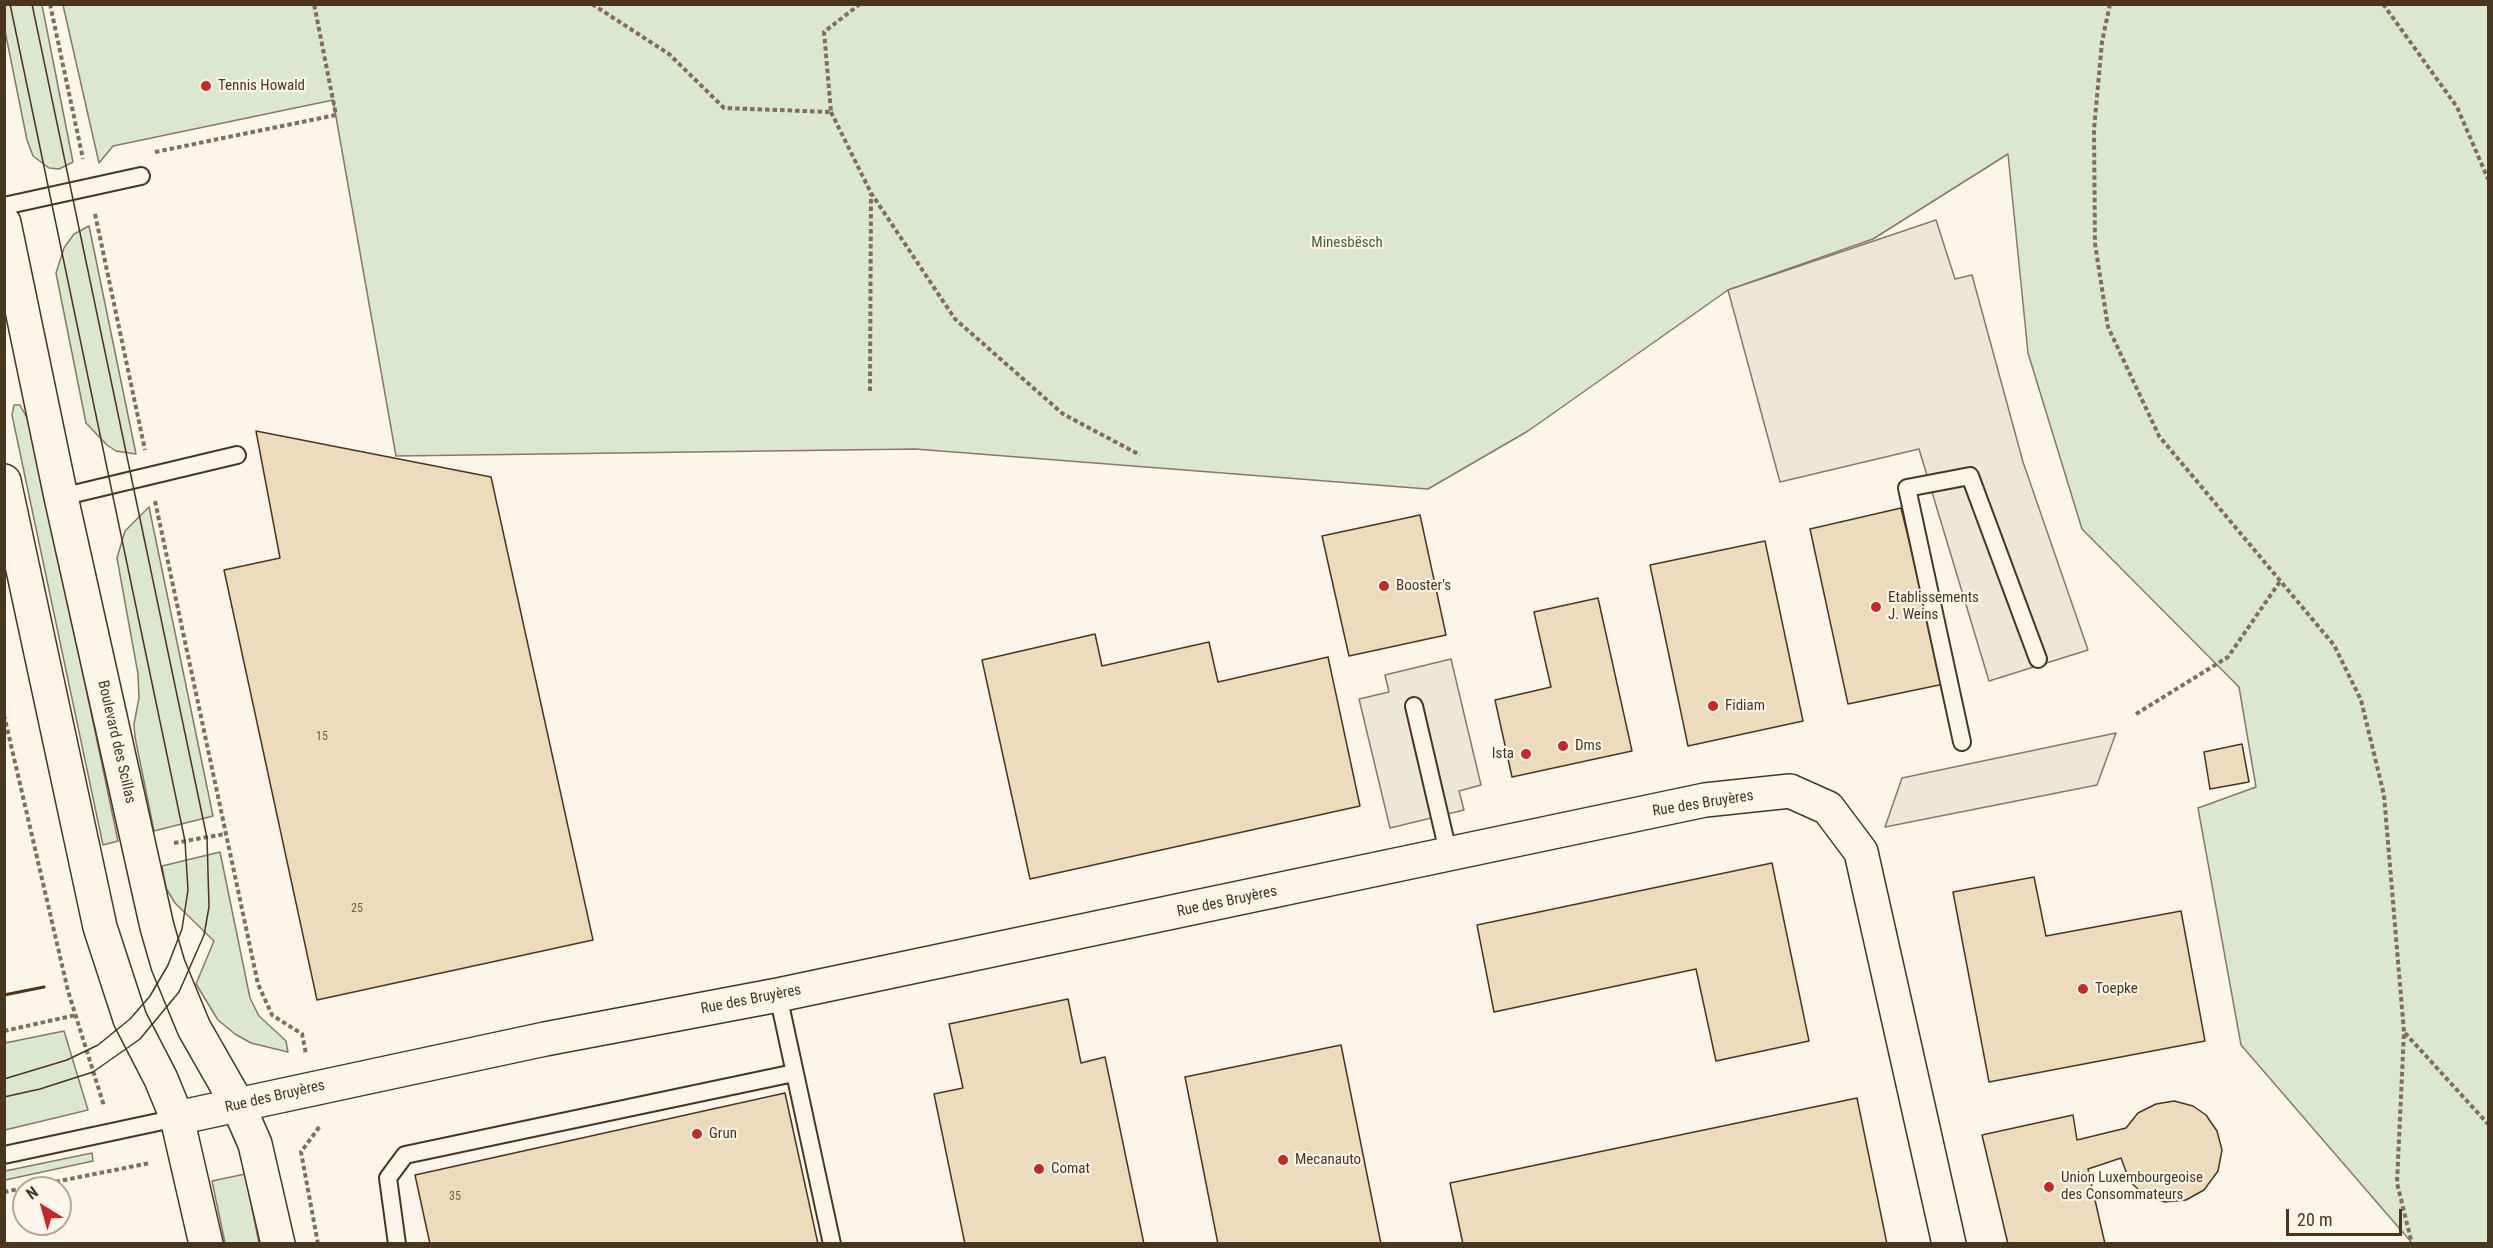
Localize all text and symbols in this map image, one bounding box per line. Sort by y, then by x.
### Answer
place label: Tennis Howald [218,77,305,95]
marker: Tennis Howald [199,79,213,93]
park label: Minesbësch [1311,234,1383,252]
place label: Booster's [1396,577,1451,595]
marker: Booster's [1377,579,1391,593]
place label: Etablissements J. Weins [1888,589,1979,624]
marker: Etablissements J. Weins [1869,600,1883,614]
street label: Boulevard des Scillas [93,679,139,805]
place label: Fidiam [1725,697,1765,715]
marker: Fidiam [1706,699,1720,713]
house number: 15 [316,730,328,744]
place label: Dms [1575,737,1602,755]
marker: Dms [1556,739,1570,753]
place label: Ista [1492,745,1514,763]
marker: Ista [1519,747,1533,761]
street label: Rue des Bruyères [1651,787,1755,821]
street label: Rue des Bruyères [1175,883,1279,921]
house number: 25 [351,902,363,916]
place label: Toepke [2095,980,2138,998]
street label: Rue des Bruyères [699,981,803,1019]
marker: Toepke [2076,982,2090,996]
street label: Rue des Bruyères [223,1077,327,1117]
place label: Grun [709,1125,737,1143]
marker: Grun [690,1127,704,1141]
place label: Mecanauto [1295,1151,1361,1169]
marker: Mecanauto [1276,1153,1290,1167]
place label: Comat [1051,1160,1090,1178]
marker: Comat [1032,1162,1046,1176]
place label: Union Luxembourgeoise des Consommateurs [2061,1169,2203,1204]
north arrow [12,1176,72,1236]
marker: Union Luxembourgeoise des Consommateurs [2042,1180,2056,1194]
text: N [22,1182,42,1203]
house number: 35 [449,1190,461,1204]
scale bar [2289,1197,2404,1235]
text: 20 m [2297,1209,2332,1230]

